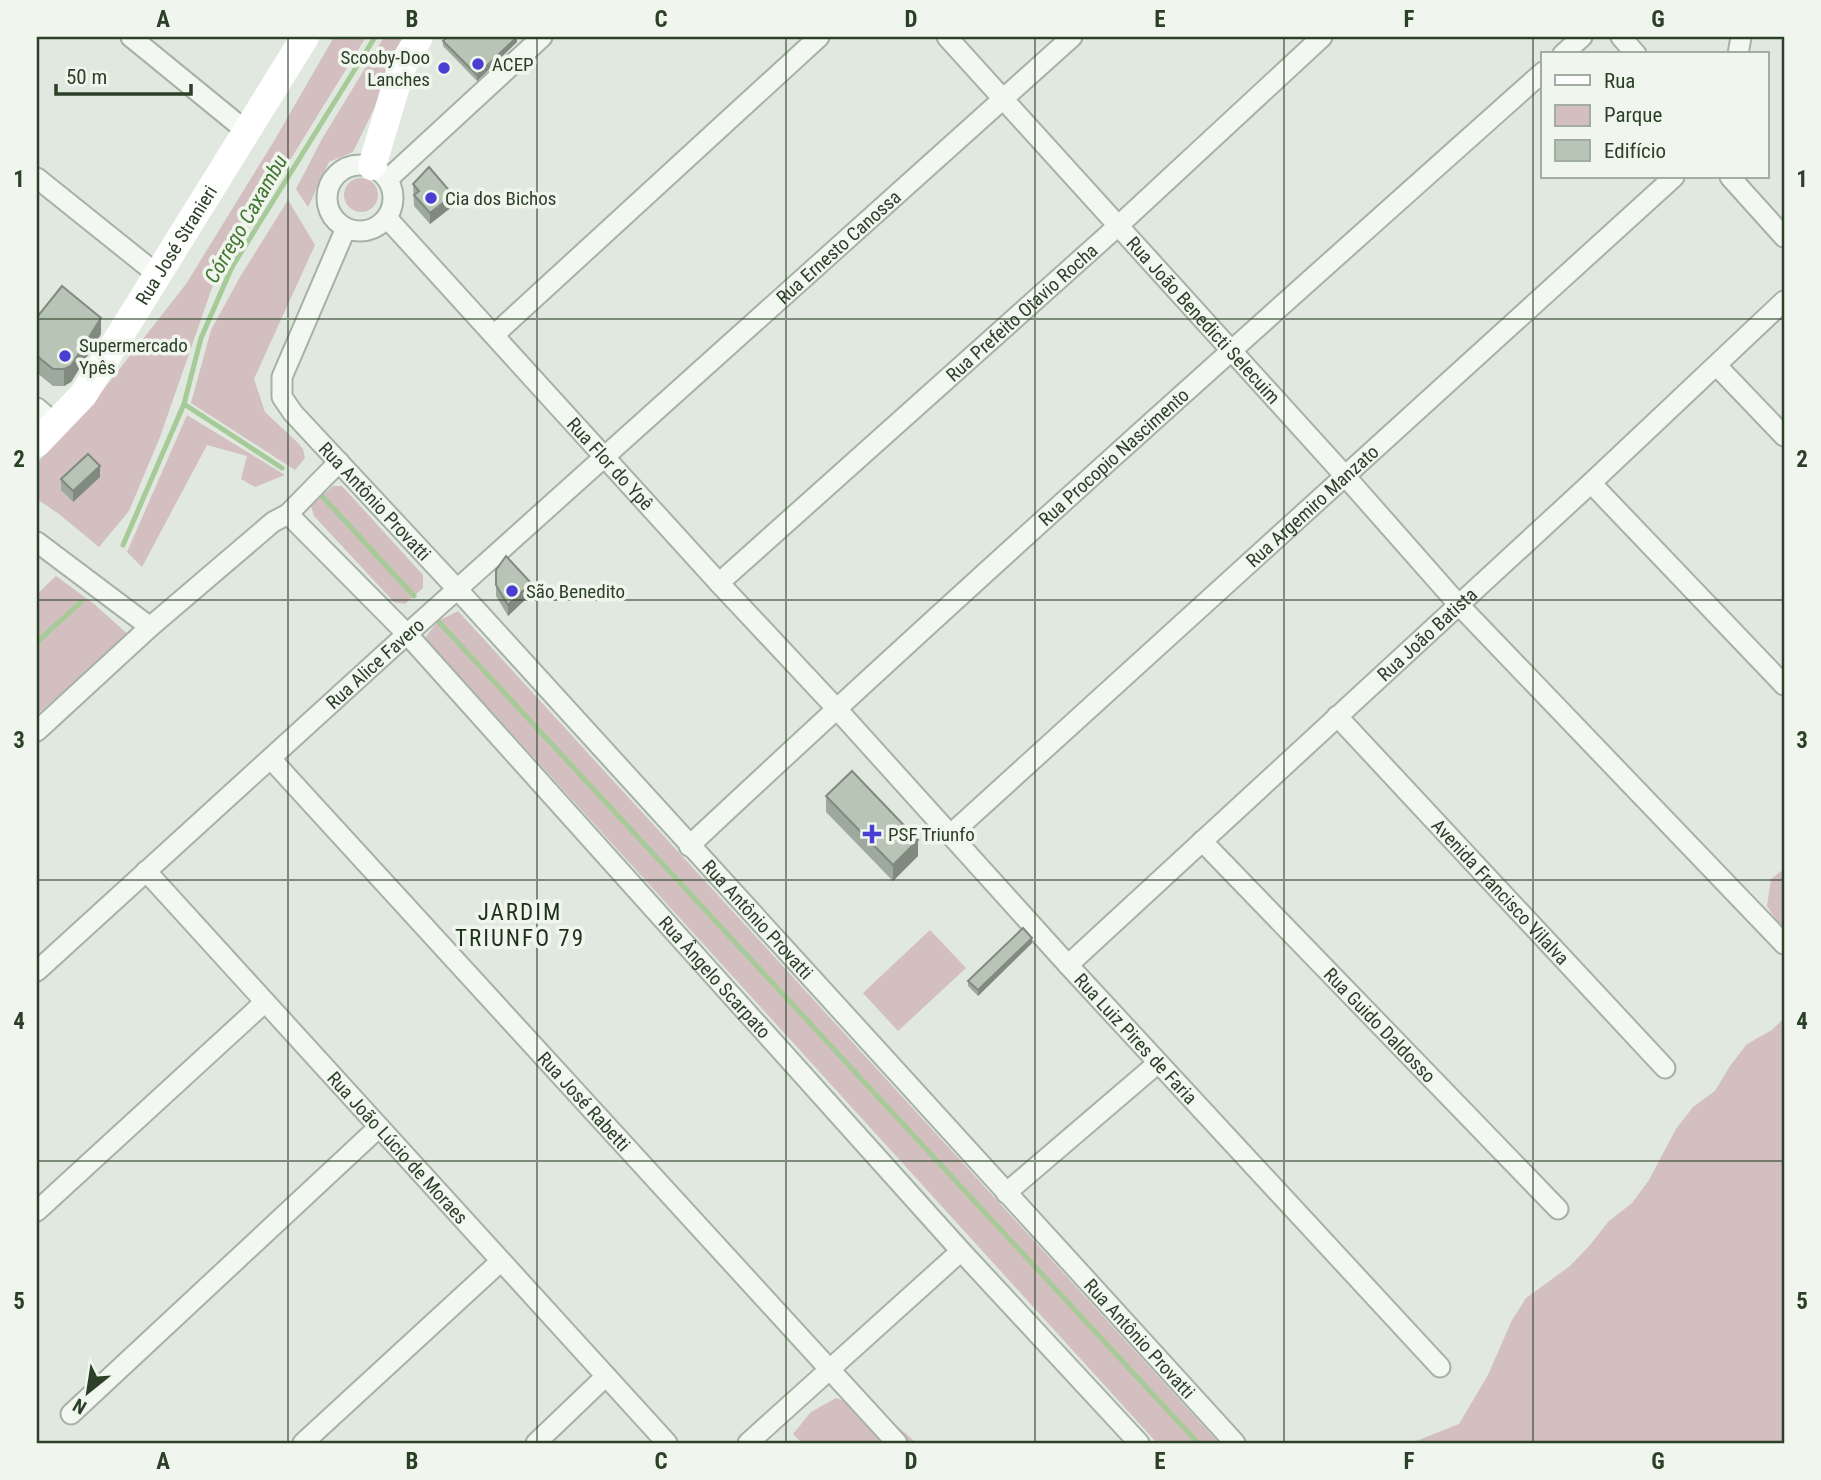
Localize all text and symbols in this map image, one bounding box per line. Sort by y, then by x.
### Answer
text: A [156,6,170,33]
text: B [406,6,418,33]
text: C [654,6,668,33]
text: D [905,6,918,33]
text: E [1154,6,1166,33]
text: F [1404,6,1415,33]
text: G [1651,6,1665,33]
place label: Scooby-Doo Lanches [340,46,430,91]
scale bar [56,52,191,96]
legend [1541,52,1769,178]
place label: ACEP [492,53,534,76]
marker: ACEP [470,56,486,72]
marker: Scooby-Doo Lanches [436,60,452,76]
text: 50 m [66,65,107,89]
text: Rua [1604,69,1635,93]
text: Parque [1604,103,1662,127]
text: Edifício [1604,139,1666,163]
water label: Córrego Caxambu [200,151,292,287]
text: 1 [13,166,25,193]
text: 1 [1796,166,1808,193]
street label: Rua José Stranieri [130,181,222,309]
street label: Rua Ernesto Canossa [771,185,905,309]
place label: Cia dos Bichos [445,187,556,210]
marker: Cia dos Bichos [423,190,439,206]
street label: Rua João Benedicti Selecuim [1122,232,1285,408]
street label: Rua Prefeito Otavio Rocha [941,239,1102,386]
place label: Supermercado Ypês [79,334,188,379]
marker: Supermercado Ypês [57,348,73,364]
street label: Rua Procopio Nascimento [1034,383,1193,530]
street label: Rua Flor do Ypê [562,412,658,515]
street label: Rua Antônio Provatti [314,437,436,565]
street label: Rua Argemiro Manzato [1241,440,1383,572]
text: 2 [13,446,25,473]
text: 2 [1796,446,1808,473]
place label: São Benedito [526,580,625,603]
marker: São Benedito [504,583,520,599]
street label: Rua João Batista [1372,583,1481,686]
street label: Rua Alice Favero [321,613,429,714]
text: 3 [13,727,25,754]
text: 3 [1796,727,1808,754]
street label: Avenida Francisco Vilalva [1427,814,1574,969]
place label: PSF Triunfo [888,823,975,846]
marker: PSF Triunfo [862,824,882,844]
street label: Rua Antônio Provatti [698,855,818,984]
district label: JARDIM TRIUNFO 79 [455,899,585,952]
street label: Rua Ângelo Scarpato [654,911,776,1043]
street label: Rua Guido Daldosso [1319,963,1441,1087]
street label: Rua Luiz Pires de Faria [1070,968,1202,1109]
text: 4 [13,1008,25,1035]
text: 4 [1796,1008,1808,1035]
street label: Rua José Rabetti [533,1047,635,1156]
street label: Rua João Lúcio de Moraes [323,1066,473,1228]
street label: Rua Antônio Provatti [1080,1274,1200,1403]
text: 5 [13,1288,25,1315]
text: 5 [1796,1288,1808,1315]
north arrow [52,1358,122,1428]
text: N [69,1393,91,1419]
text: A [156,1448,170,1475]
text: B [406,1448,418,1475]
text: C [654,1448,668,1475]
text: D [905,1448,918,1475]
text: E [1154,1448,1166,1475]
text: F [1404,1448,1415,1475]
text: G [1651,1448,1665,1475]

